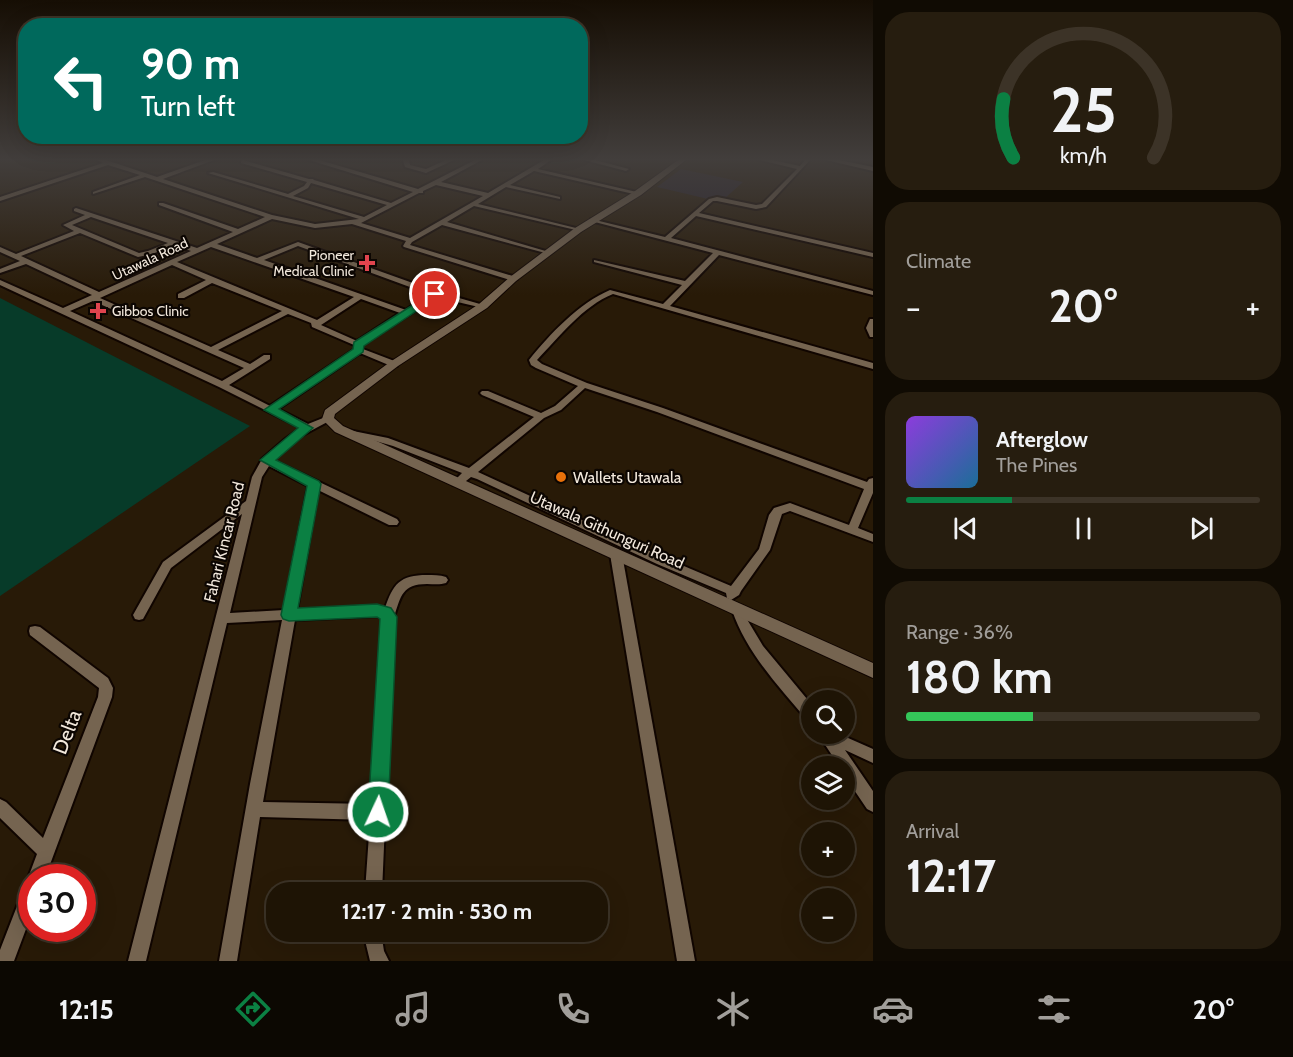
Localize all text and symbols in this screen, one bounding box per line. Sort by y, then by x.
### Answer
text: 90 m [141,38,240,90]
icon: left [42,42,120,120]
text: 25 [1050,72,1116,148]
text: Turn left [141,90,235,123]
text: km/h [1060,142,1106,168]
street label: Utawala Road [109,234,191,284]
place label: Pioneer Medical Clinic [273,246,355,280]
text: Climate [906,249,971,273]
marker: Pioneer Medical Clinic [358,254,376,272]
pin [409,268,460,319]
icon: arrive [418,277,451,310]
text: 20° [1049,279,1117,333]
text: − [906,287,921,327]
text: + [1245,287,1260,327]
marker: Gibbos Clinic [89,302,107,320]
place label: Gibbos Clinic [112,302,189,320]
text: Afterglow [996,426,1088,453]
text: The Pines [996,453,1077,477]
place label: Wallets Utawala [573,468,682,487]
marker: Wallets Utawala [554,470,568,484]
street label: Fahari Kincar Road [200,480,248,604]
street label: Utawala Githunguri Road [527,487,687,573]
icon: previous [949,512,982,545]
icon: pause [1067,512,1100,545]
icon: next [1185,512,1218,545]
text: Range · 36% [906,620,1013,644]
text: 180 km [906,650,1053,704]
map controls [801,690,855,942]
button: search [801,690,855,744]
street label: Delta [48,706,87,758]
button: layers [801,756,855,810]
position arrow [346,780,410,844]
text: Arrival [906,819,959,843]
button: + [801,822,855,876]
text: 12:17 [906,849,996,903]
speed limit sign: 30 [18,864,96,942]
button: − [801,888,855,942]
text: 12:17 · 2 min · 530 m [342,898,532,925]
icon: directions [232,988,274,1030]
icon: music [392,988,434,1030]
icon: phone [552,988,594,1030]
icon: climate [712,988,754,1030]
icon: car [872,988,914,1030]
icon: filters [1033,988,1075,1030]
text: 12:15 [59,993,114,1026]
text: 20° [1193,993,1234,1026]

